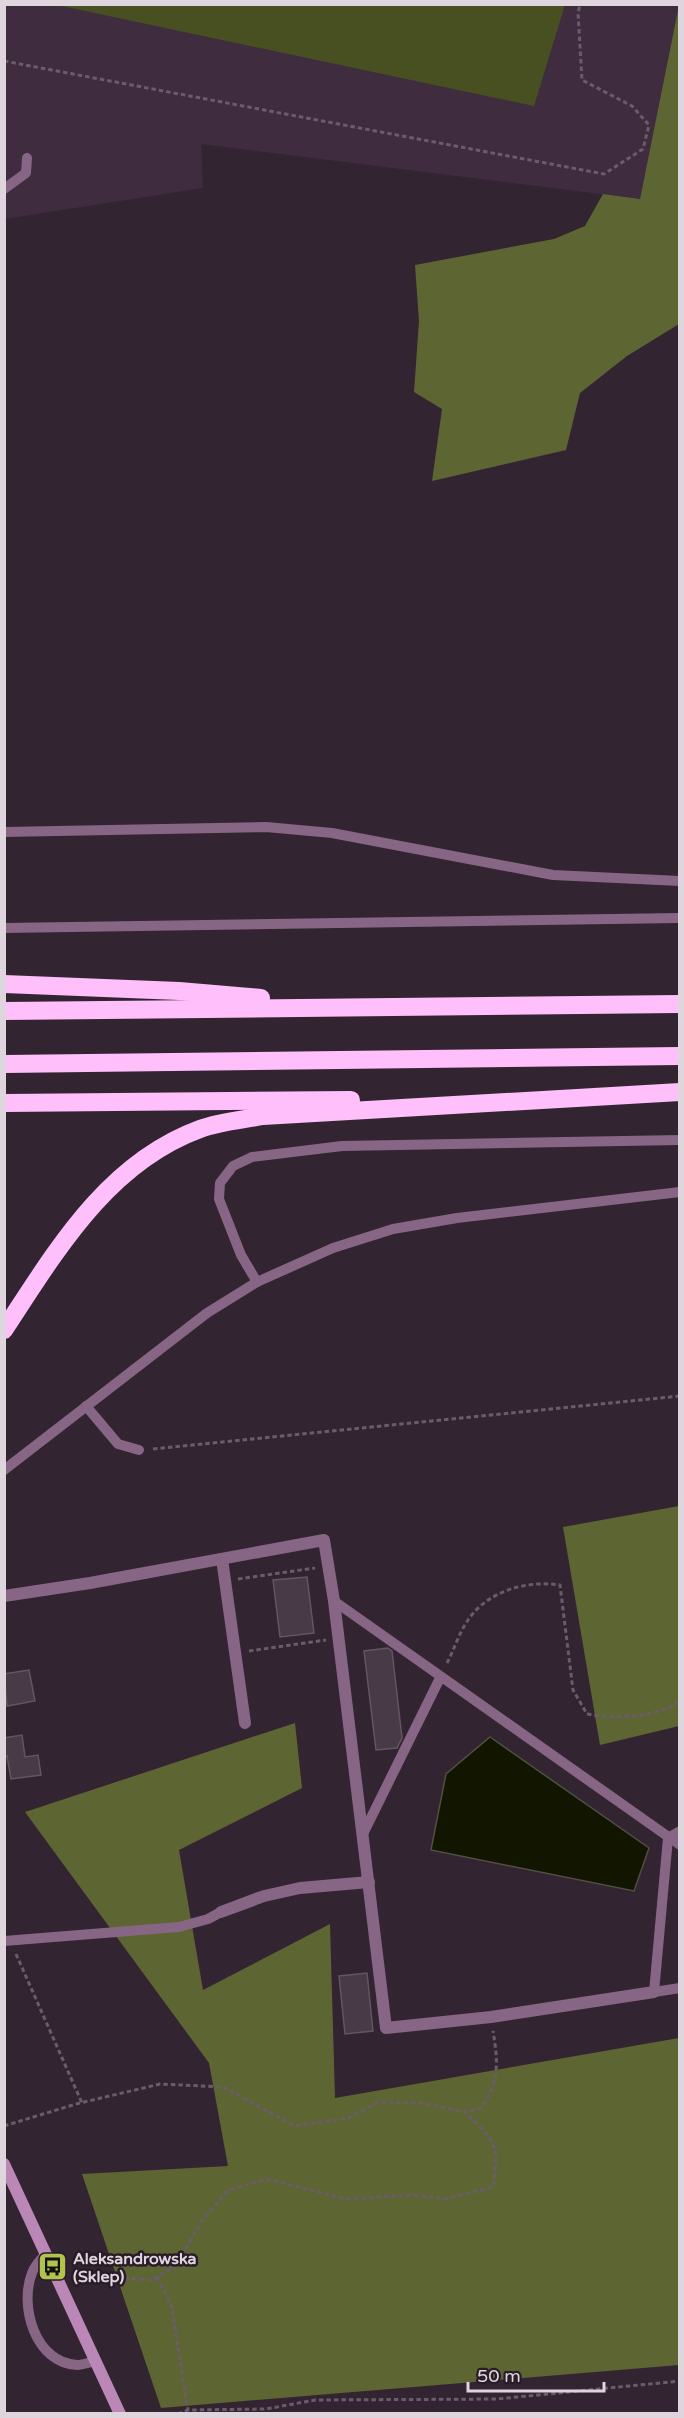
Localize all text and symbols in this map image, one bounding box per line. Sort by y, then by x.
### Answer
place label: Aleksandrowska (Sklep) [73,2249,196,2287]
bus stop icon: Aleksandrowska (Sklep) [36,2251,68,2283]
scale bar [468,2355,604,2393]
text: 50 m [477,2365,521,2387]

